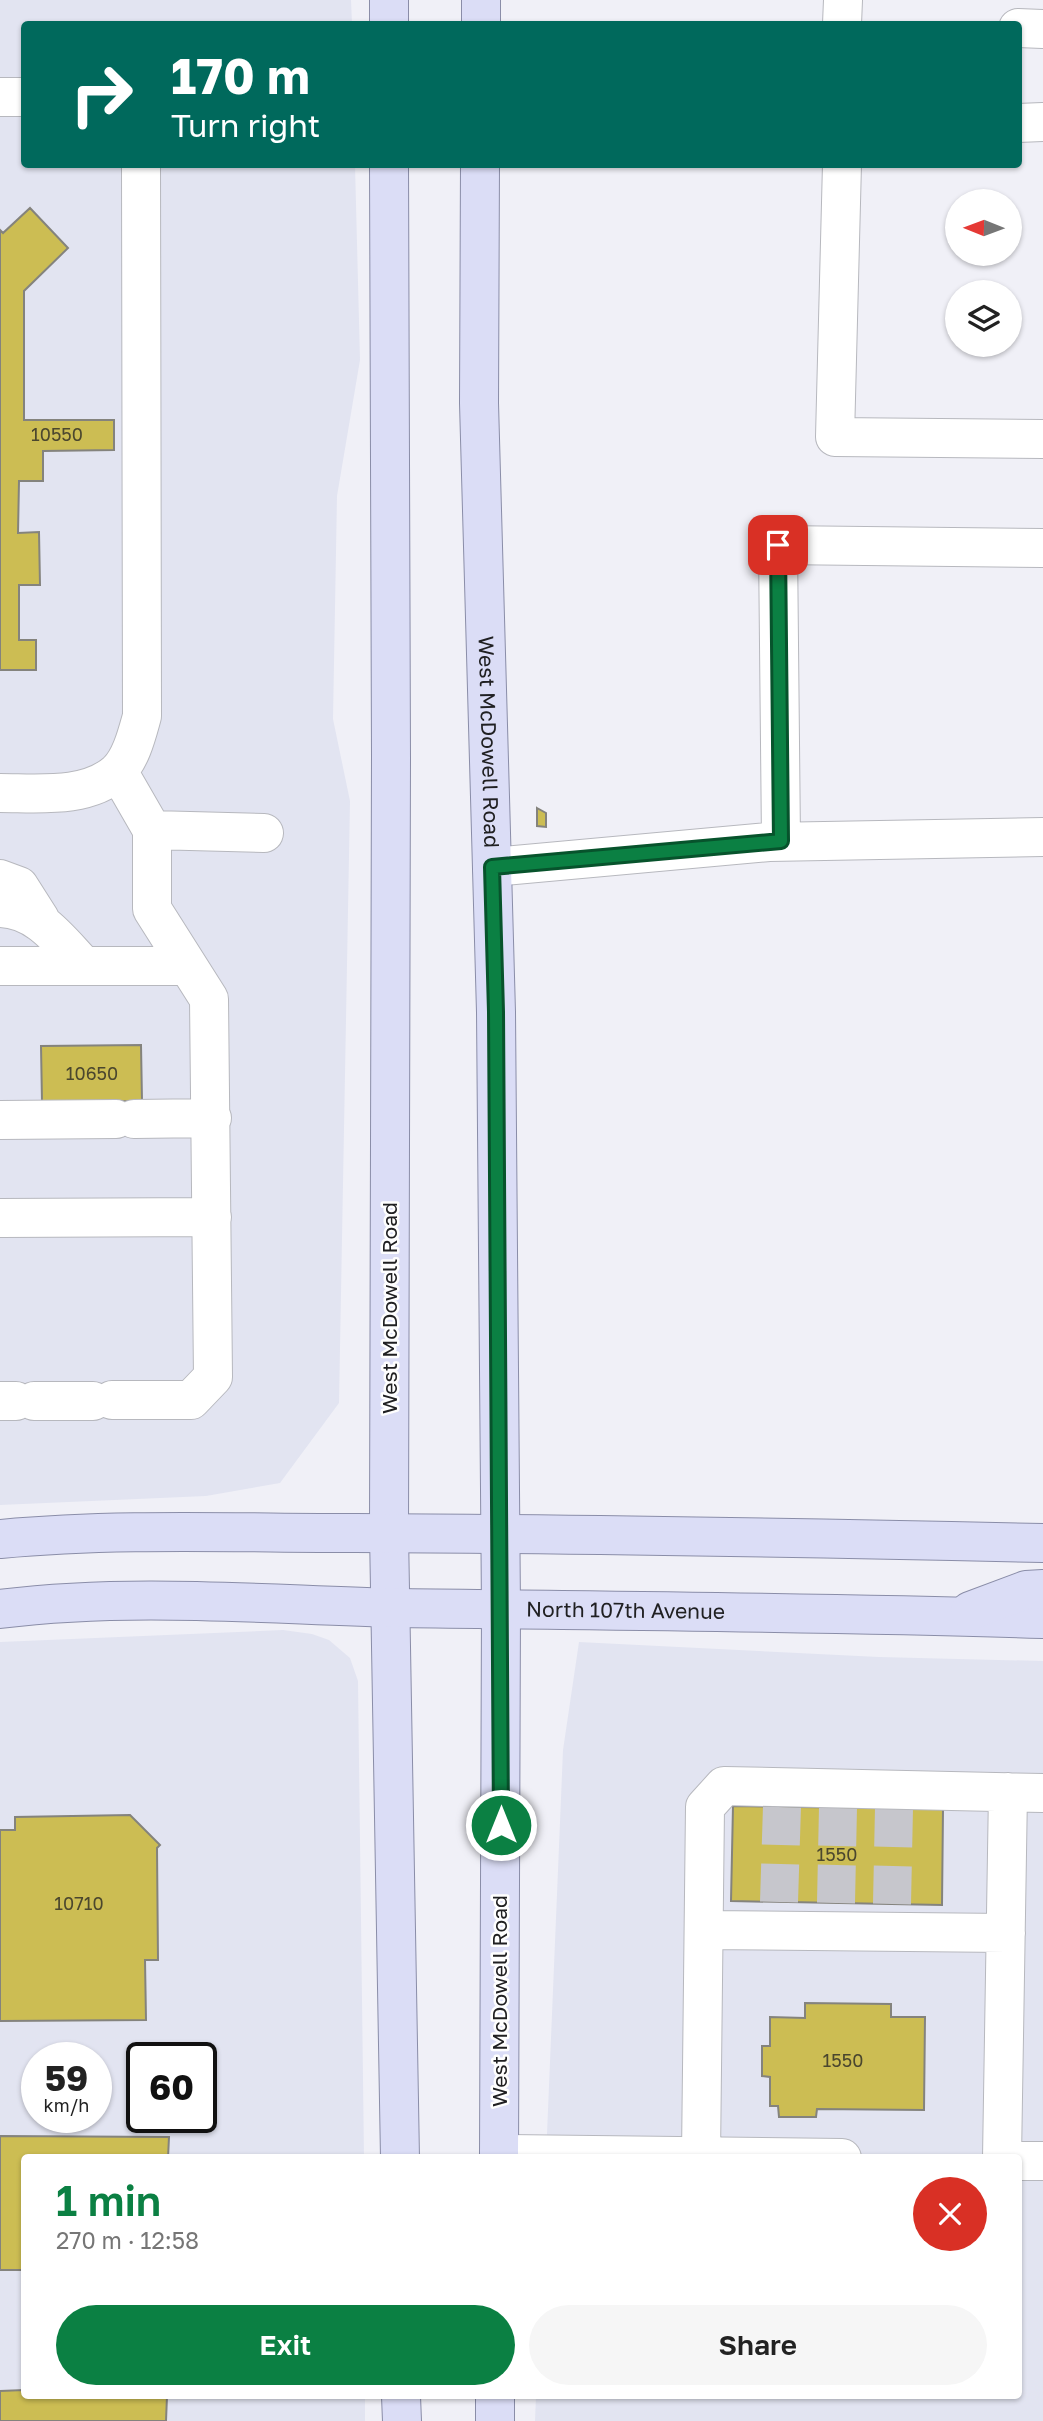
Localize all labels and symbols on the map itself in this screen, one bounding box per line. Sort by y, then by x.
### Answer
north arrow [945,189,1022,266]
house number: 10550 [31,423,83,445]
pin [748,515,808,575]
street label: West McDowell Road [474,635,505,848]
house number: 10650 [66,1062,118,1084]
street label: West McDowell Road [376,1202,402,1414]
street label: North 107th Avenue [526,1596,725,1624]
position arrow [464,1788,538,1862]
house number: 1550 [817,1843,857,1865]
house number: 10710 [54,1892,104,1914]
street label: West McDowell Road [486,1895,512,2107]
speed limit sign: 60 [126,2042,217,2133]
house number: 1550 [823,2049,863,2071]

